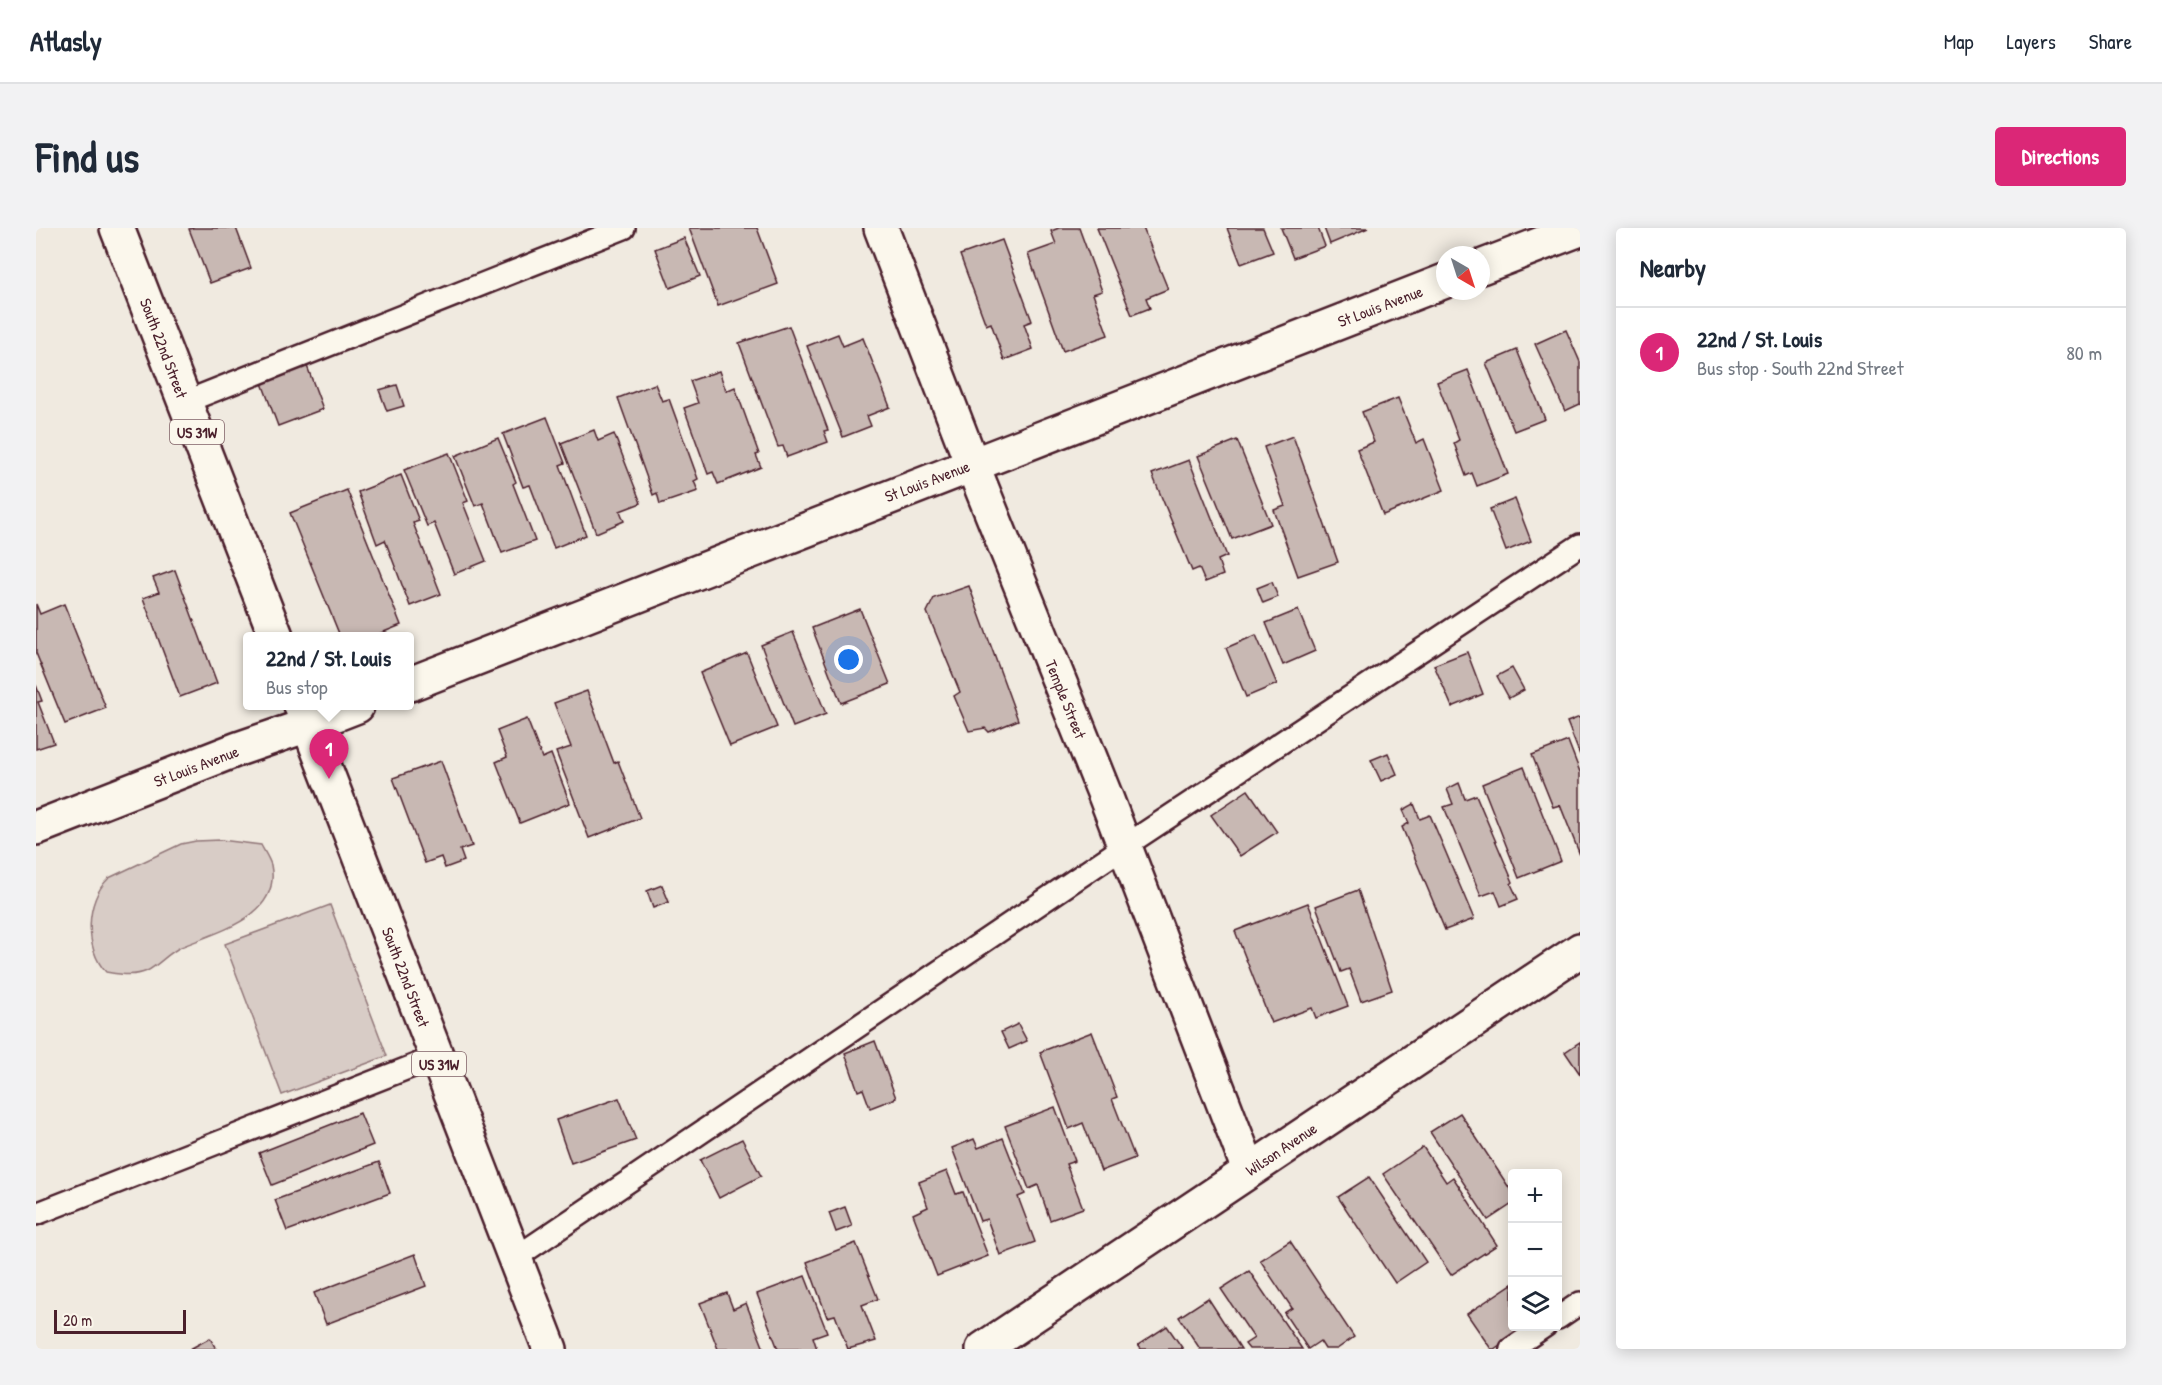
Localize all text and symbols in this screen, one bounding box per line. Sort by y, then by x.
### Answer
text: Atlasly [30,22,102,60]
text: Map [1944,27,1973,56]
text: Layers [2006,27,2056,56]
text: Share [2089,27,2132,56]
button: Directions [1995,127,2126,186]
text: Find us [36,128,139,185]
north arrow [1436,246,1490,300]
text: Nearby [1640,250,1706,285]
street label: St Louis Avenue [1334,280,1426,332]
street label: South 22nd Street [135,295,193,402]
text: 22nd / St. Louis [1697,324,1822,354]
text: 1 [1656,339,1663,366]
text: 80 m [2066,339,2102,366]
text: Bus stop · South 22nd Street [1697,354,1904,381]
road number: US 31W [170,420,224,444]
street label: St Louis Avenue [881,455,973,507]
popup [243,632,414,710]
text: 22nd / St. Louis [266,643,391,673]
your location [834,645,863,674]
street label: Temple Street [1040,656,1092,742]
text: Bus stop [266,673,328,700]
pin: 1 [310,730,348,779]
street label: St Louis Avenue [150,740,242,792]
street label: South 22nd Street [377,924,435,1031]
road number: US 31W [412,1052,466,1076]
street label: Wilson Avenue [1241,1117,1322,1181]
map controls [1508,1169,1562,1331]
button: + [1508,1169,1562,1223]
button: − [1508,1223,1562,1277]
button: layers [1508,1277,1562,1331]
scale bar [54,1307,186,1334]
text: 20 m [63,1309,92,1331]

